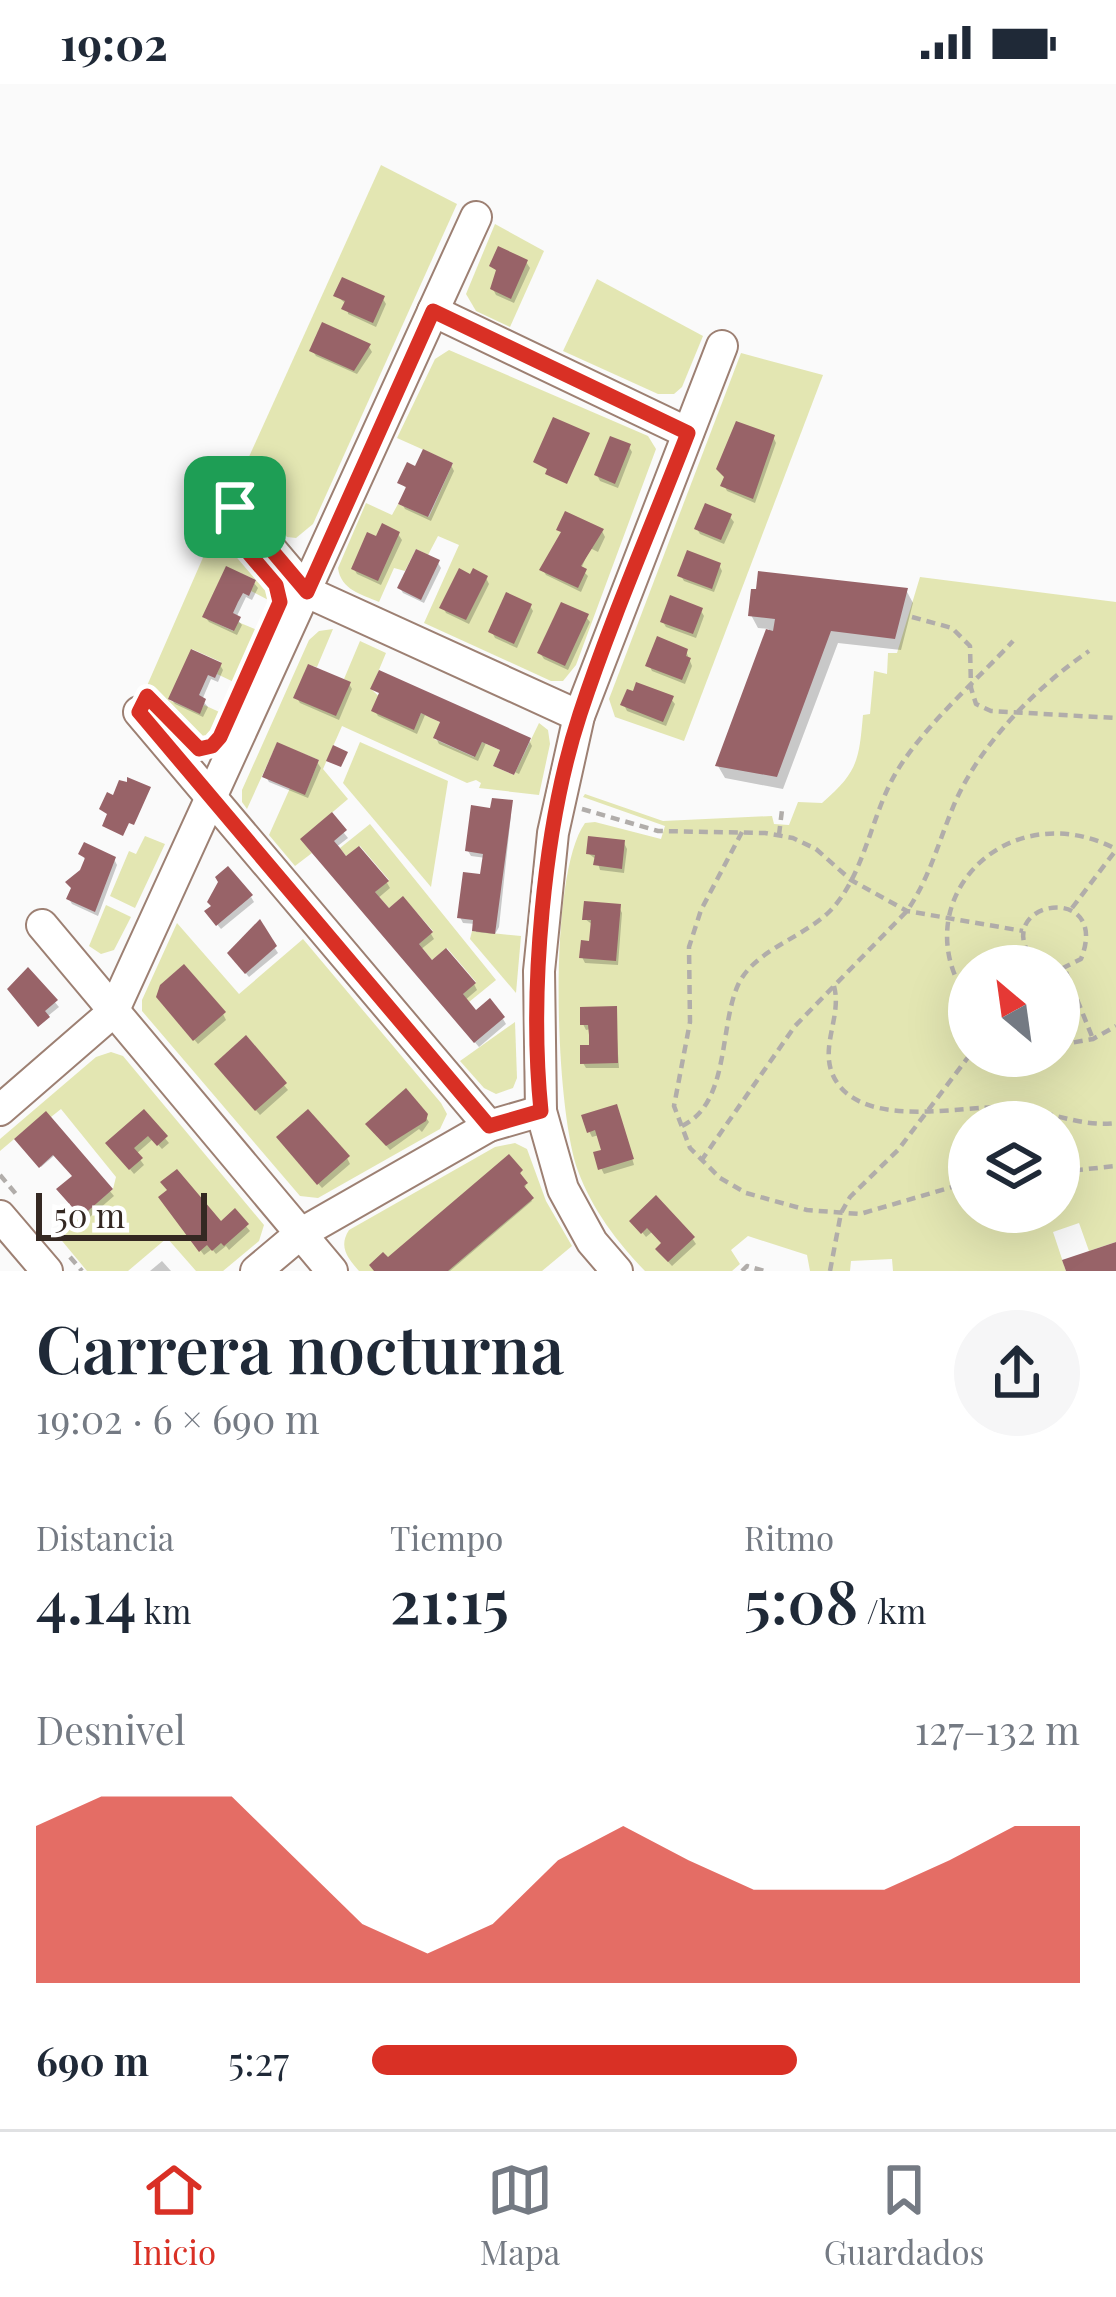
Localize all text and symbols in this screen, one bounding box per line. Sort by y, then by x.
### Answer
text: 19:02 [60,12,168,72]
pin [184,456,286,558]
icon: arrive [202,474,268,540]
north arrow [948,945,1080,1077]
map controls [948,945,1080,1233]
button: layers [948,1101,1080,1233]
scale bar [36,1187,207,1240]
text: 50 m [54,1192,125,1236]
text: Carrera nocturna [36,1303,564,1391]
button: share [954,1310,1080,1436]
text: 19:02 · 6 × 690 m [36,1392,320,1444]
text: Distancia [36,1515,174,1559]
text: Tiempo [390,1515,503,1559]
text: Ritmo [744,1515,834,1559]
text: 4.14 [36,1559,137,1639]
text: 21:15 [390,1559,509,1639]
text: 5:08 [744,1559,858,1639]
text: km [137,1588,191,1632]
text: /km [858,1588,926,1632]
text: Desnivel [36,1703,186,1755]
text: 127–132 m [915,1703,1080,1755]
text: 690 m [36,2034,149,2086]
text: 5:27 [228,2034,289,2086]
tab: Inicio [132,2157,216,2273]
tab: Mapa [480,2157,560,2273]
tab: Guardados [824,2157,984,2273]

